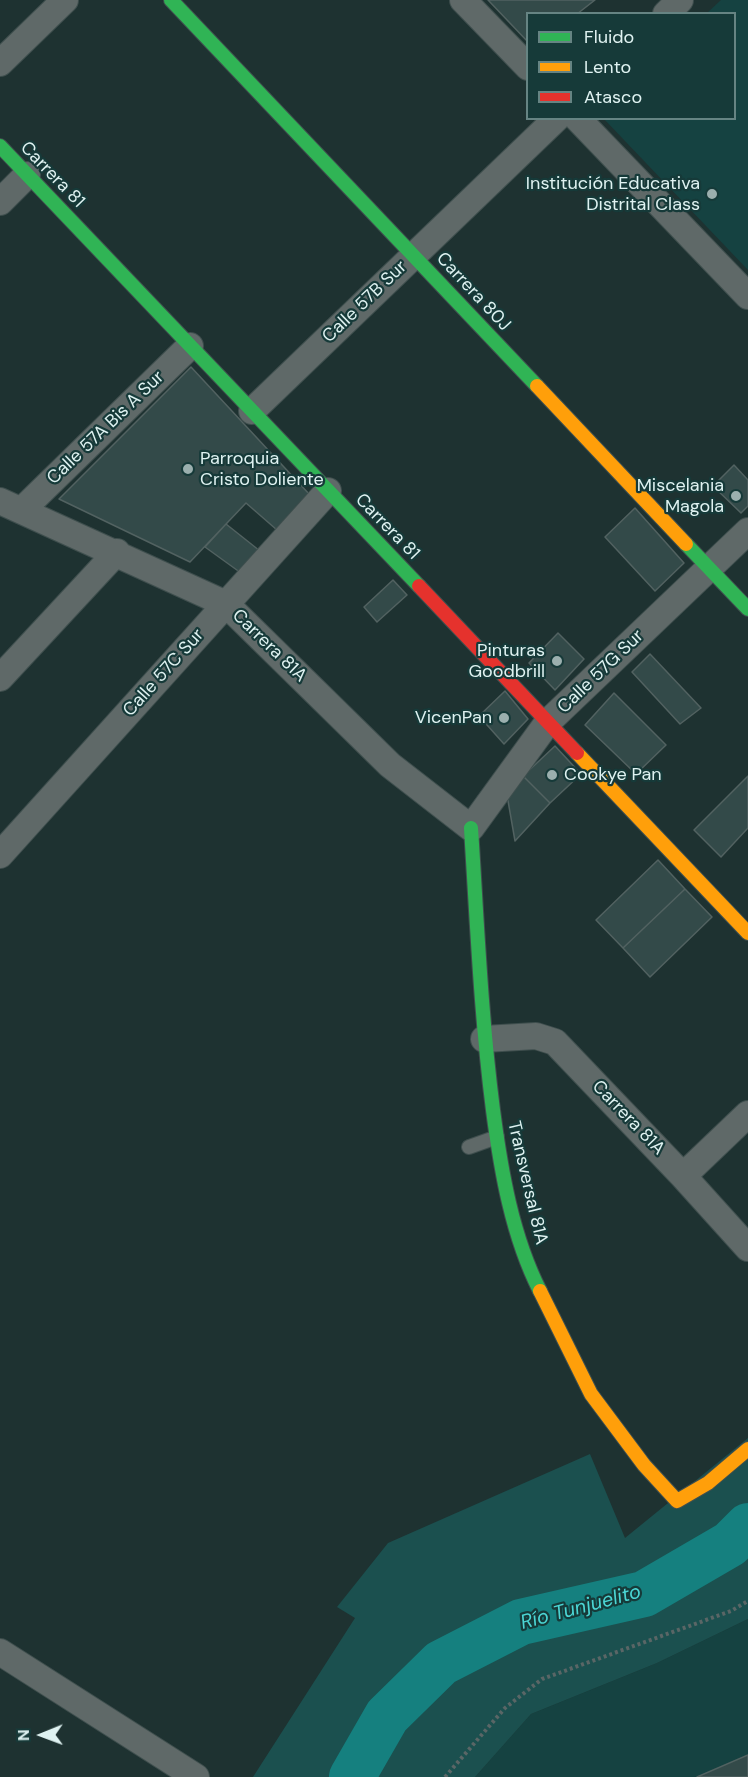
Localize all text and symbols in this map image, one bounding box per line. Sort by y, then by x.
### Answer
legend [526,12,736,120]
text: Fluido [584,25,634,49]
text: Lento [584,55,631,79]
text: Atasco [584,85,642,109]
street label: Carrera 81 [15,138,89,212]
place label: Institución Educativa Distrital Class [526,173,700,216]
marker: Institución Educativa Distrital Class [705,187,719,201]
street label: Carrera 80J [431,248,515,336]
street label: Calle 57B Sur [318,256,412,348]
street label: Calle 57A Bis A Sur [43,367,169,489]
place label: Parroquia Cristo Doliente [200,448,324,490]
marker: Parroquia Cristo Doliente [181,462,195,476]
place label: Miscelania Magola [637,475,724,518]
marker: Miscelania Magola [729,489,743,503]
street label: Carrera 81 [350,490,424,564]
street label: Carrera 81A [227,605,311,687]
street label: Calle 57C Sur [119,625,209,721]
street label: Calle 57G Sur [553,626,649,718]
place label: Pinturas Goodbrill [468,640,545,682]
marker: Pinturas Goodbrill [550,654,564,668]
place label: VicenPan [415,707,492,729]
marker: VicenPan [497,711,511,725]
place label: Cookye Pan [564,764,662,786]
marker: Cookye Pan [545,768,559,782]
street label: Carrera 81A [587,1076,669,1160]
street label: Transversal 81A [502,1119,552,1247]
water label: Río Tunjuelito [518,1580,644,1636]
north arrow [12,1705,72,1765]
text: N [13,1729,34,1741]

